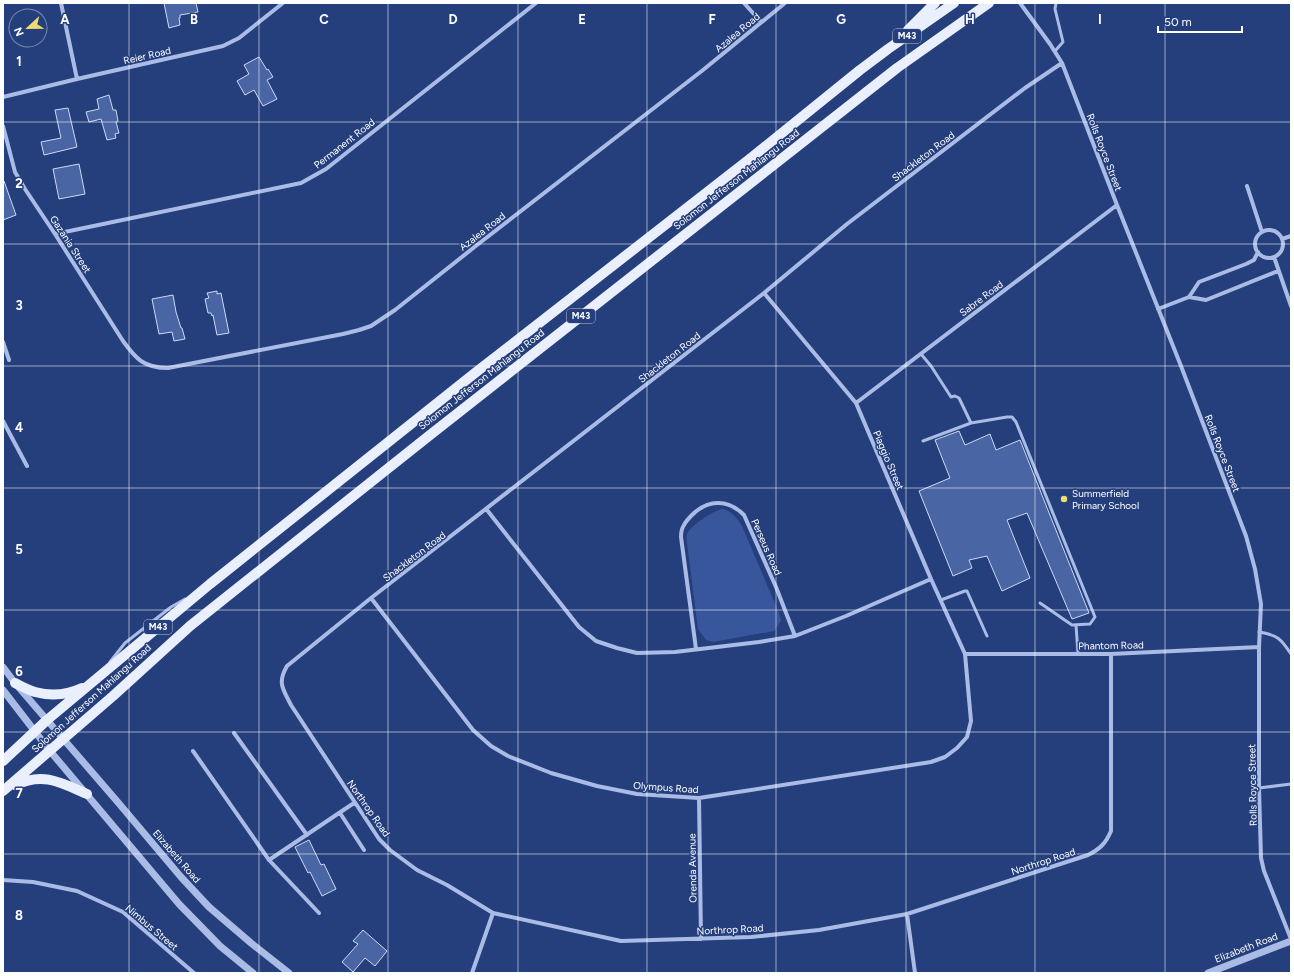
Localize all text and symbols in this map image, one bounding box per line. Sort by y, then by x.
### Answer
north arrow [8,8,48,48]
scale bar [1158,8,1242,34]
street label: Azalea Road [712,10,763,55]
text: A [60,12,70,27]
text: B [190,12,198,27]
text: C [319,12,329,27]
text: D [448,12,458,27]
text: E [578,12,586,27]
text: F [708,12,716,27]
text: G [836,12,846,27]
text: H [965,12,975,27]
text: I [1098,12,1102,27]
text: 50 m [1164,15,1192,29]
text: N [12,25,27,38]
road number: M43 [893,29,921,43]
street label: Reier Road [122,44,172,67]
text: 1 [16,54,22,69]
street label: Rolls Royce Street [1084,112,1125,193]
street label: Permanent Road [311,115,378,171]
street label: Solomon Jefferson Mahlangu Road [671,126,802,233]
street label: Shackleton Road [889,128,957,184]
text: 2 [15,176,23,191]
street label: Azalea Road [457,209,508,253]
street label: Gazania Street [47,213,94,276]
street label: Sabre Road [957,278,1006,319]
text: 3 [15,298,23,313]
road number: M43 [567,309,595,323]
street label: Solomon Jefferson Mahlangu Road [416,326,547,433]
street label: Shackleton Road [636,329,703,386]
street label: Rolls Royce Street [1202,413,1243,494]
text: 4 [15,420,23,435]
street label: Piaggio Street [870,428,907,492]
place label: Summerfield Primary School [1072,487,1139,512]
marker: Summerfield Primary School [1059,494,1069,504]
street label: Perseus Road [748,517,785,578]
street label: Shackleton Road [380,528,448,584]
text: 5 [15,542,23,557]
road number: M43 [144,620,172,634]
street label: Phantom Road [1078,638,1144,653]
street label: Solomon Jefferson Mahlangu Road [29,641,154,756]
text: 6 [15,664,23,679]
street label: Rolls Royce Street [1245,744,1260,826]
street label: Northrop Road [344,777,393,840]
street label: Olympus Road [633,779,699,796]
text: 7 [15,786,23,801]
street label: Elizabeth Road [150,827,203,886]
street label: Orenda Avenue [685,833,700,903]
street label: Northrop Road [1009,845,1077,878]
street label: Nimbus Street [123,901,181,953]
text: 8 [15,908,23,923]
street label: Northrop Road [696,921,764,938]
street label: Elizabeth Road [1213,929,1280,965]

